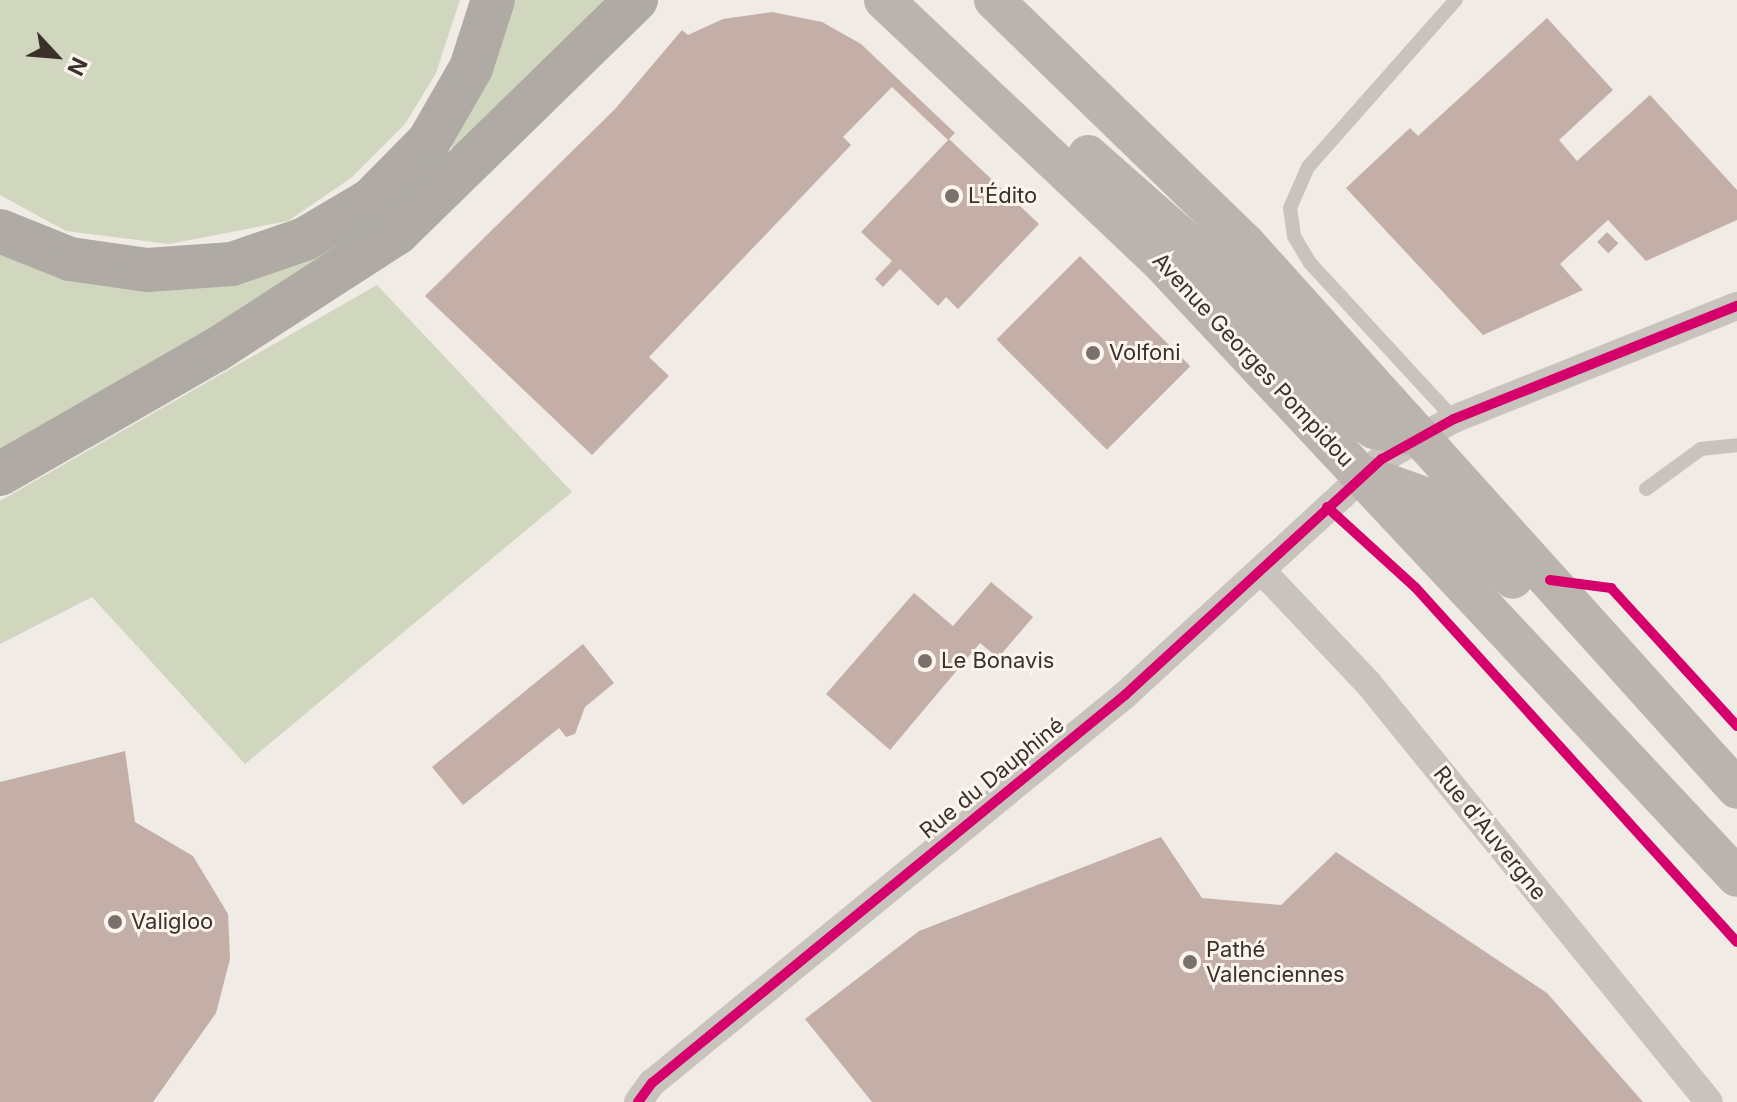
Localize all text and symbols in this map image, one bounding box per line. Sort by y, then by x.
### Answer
north arrow [16,16,96,96]
text: N [62,53,93,80]
place label: L'Édito [968,183,1037,209]
marker: L'Édito [943,187,961,205]
street label: Avenue Georges Pompidou [1147,248,1359,472]
place label: Volfoni [1109,340,1181,366]
marker: Volfoni [1084,344,1102,362]
place label: Le Bonavis [941,648,1054,674]
marker: Le Bonavis [916,652,934,670]
street label: Rue du Dauphiné [915,712,1069,844]
street label: Rue d'Auvergne [1428,761,1552,905]
place label: Valigloo [131,909,213,935]
marker: Valigloo [106,913,124,931]
place label: Pathé Valenciennes [1206,936,1345,988]
marker: Pathé Valenciennes [1181,953,1199,971]

